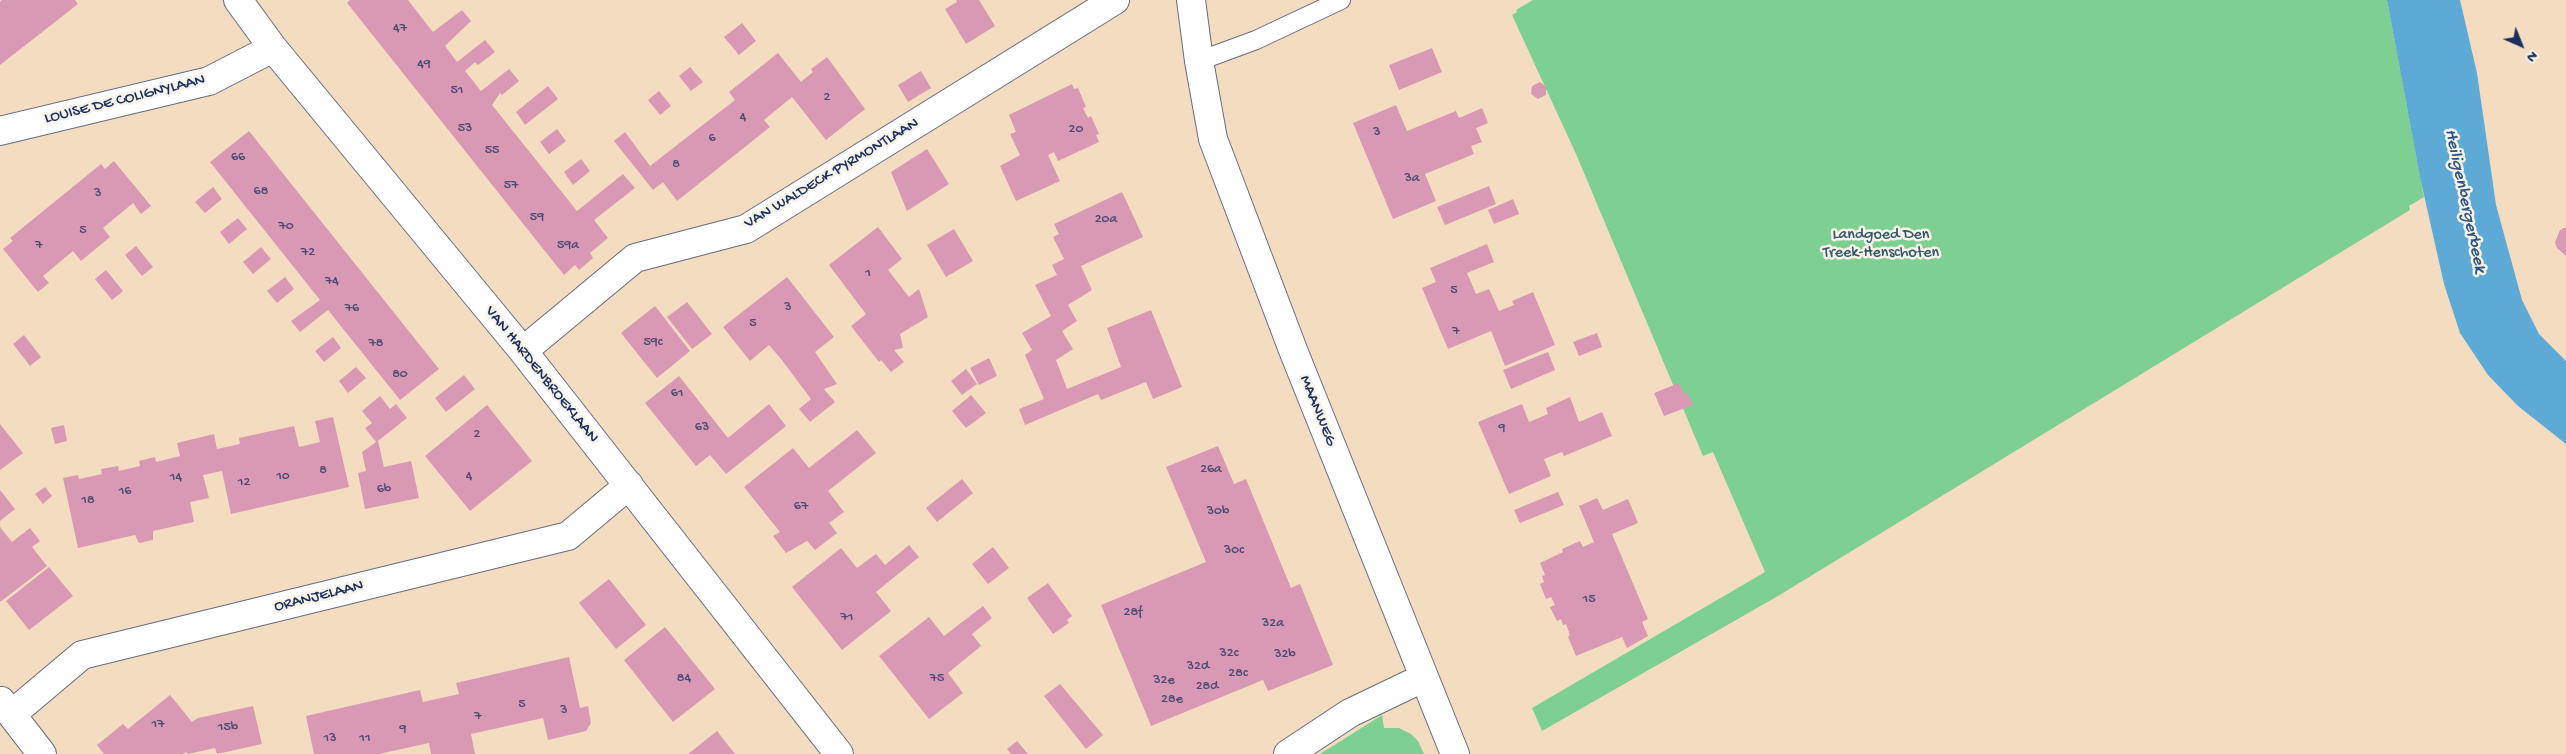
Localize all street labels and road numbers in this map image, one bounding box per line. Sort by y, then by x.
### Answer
street label: LOUISE DE COLIGNYLAAN [43,71,207,129]
street label: VAN WALDECK PYRMONTLAAN [741,114,923,234]
street label: VAN HARDENBROEKLAAN [480,303,602,447]
street label: MAANWEG [1294,373,1340,449]
street label: ORANJELAAN [272,577,366,617]

